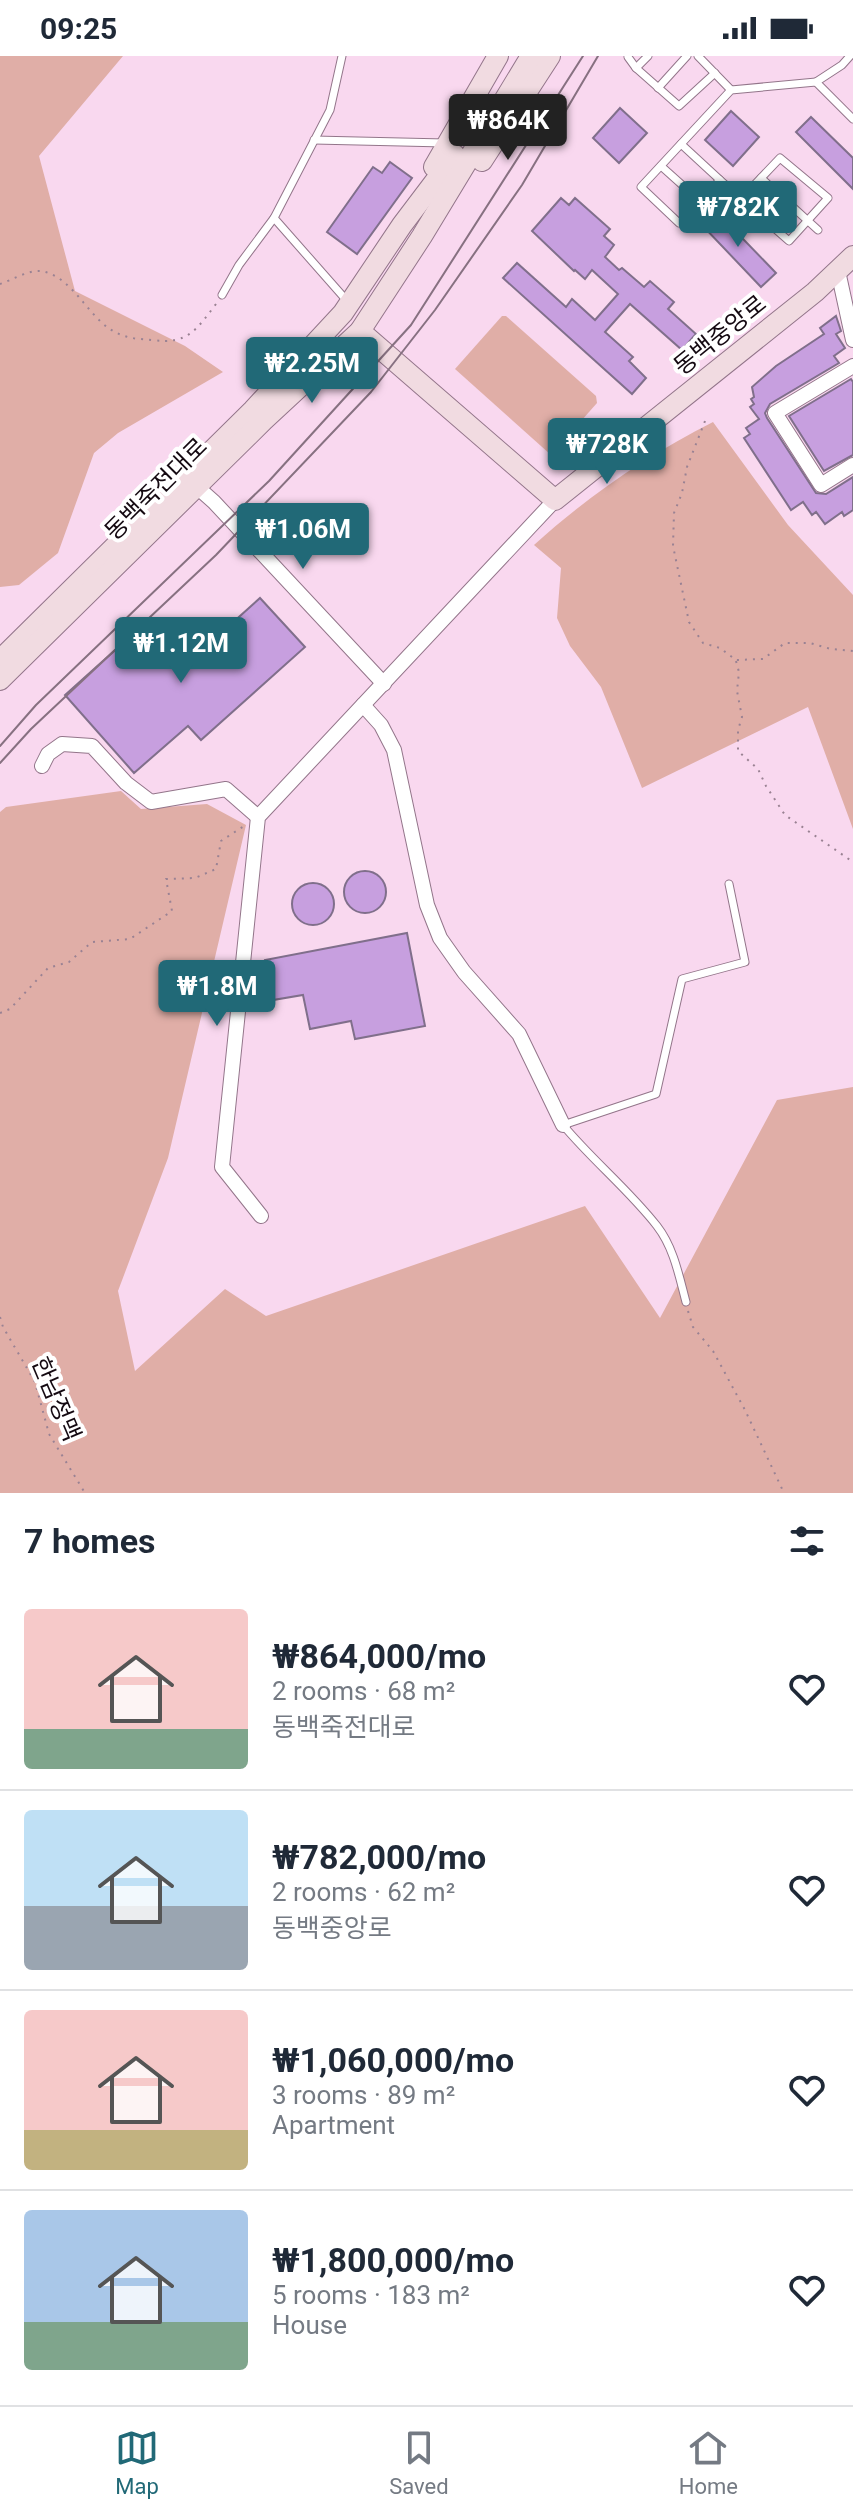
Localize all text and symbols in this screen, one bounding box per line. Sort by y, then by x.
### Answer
text: 09:25 [40,11,117,46]
pin: ₩864K [452,94,564,162]
text: ₩864K [467,105,549,135]
pin: ₩782K [682,181,794,249]
text: ₩782K [697,192,779,222]
street label: 동백중앙로 [668,289,772,381]
pin: ₩2.25M [247,337,377,405]
text: ₩2.25M [264,348,360,378]
pin: ₩728K [551,418,663,486]
text: ₩728K [566,429,648,459]
street label: 동백죽전대로 [99,432,213,546]
pin: ₩1.06M [238,503,368,571]
text: ₩1.06M [255,514,351,544]
pin: ₩1.12M [116,617,246,685]
text: ₩1.12M [133,628,229,658]
pin: ₩1.8M [161,960,273,1028]
text: ₩1.8M [176,971,258,1001]
street label: 한남정맥 [26,1353,86,1445]
icon: filters [785,1519,829,1563]
text: 7 homes [24,1521,155,1561]
text: ₩864,000/mo [272,1636,486,1676]
icon: home [88,1641,184,1737]
icon: heart [785,1667,829,1711]
text: 2 rooms · 68 m² [272,1676,455,1706]
text: 동백죽전대로 [272,1712,416,1742]
text: ₩782,000/mo [272,1837,486,1877]
icon: home [88,1842,184,1938]
icon: heart [785,1868,829,1912]
text: 2 rooms · 62 m² [272,1877,455,1907]
text: 동백중앙로 [272,1913,392,1943]
text: ₩1,060,000/mo [272,2040,514,2080]
icon: home [88,2042,184,2138]
icon: heart [785,2068,829,2112]
text: 3 rooms · 89 m² [272,2080,455,2110]
text: Apartment [272,2110,395,2140]
text: ₩1,800,000/mo [272,2240,514,2280]
icon: home [88,2242,184,2338]
icon: heart [785,2268,829,2312]
text: 5 rooms · 183 m² [272,2280,470,2310]
text: House [272,2310,347,2340]
tab: Map [115,2426,159,2499]
tab: Saved [389,2426,449,2499]
tab: Home [679,2426,738,2499]

